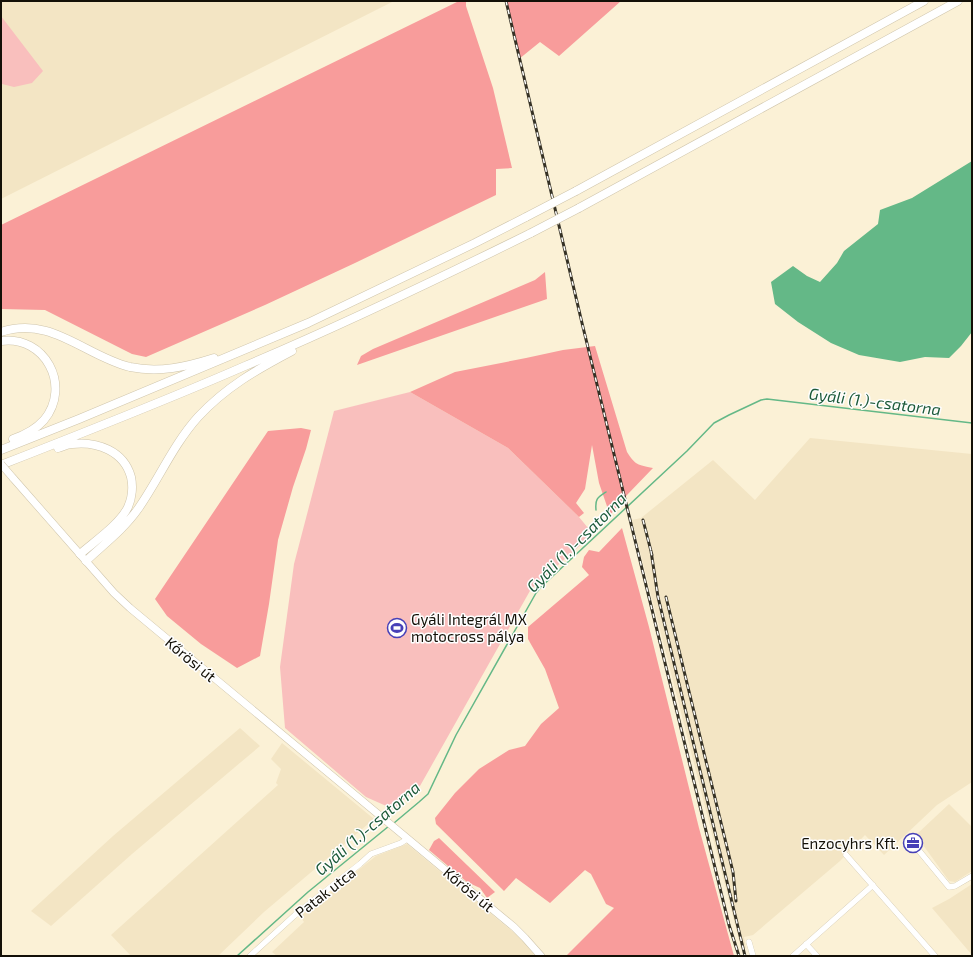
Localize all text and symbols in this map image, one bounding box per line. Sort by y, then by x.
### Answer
water label: Gyáli (1.)-csatorna [808,383,942,420]
water label: Gyáli (1.)-csatorna [522,488,630,596]
place label: Gyáli Integrál MX motocross pálya [411,610,527,645]
sports icon: Gyáli Integrál MX motocross pálya [386,617,408,639]
street label: Kőrösi út [162,633,220,686]
water label: Gyáli (1.)-csatorna [311,777,424,880]
office icon: Enzocyhrs Kft. [902,832,924,854]
place label: Enzocyhrs Kft. [801,834,899,852]
street label: Patak utca [291,863,359,921]
street label: Kőrösi út [440,863,498,916]

